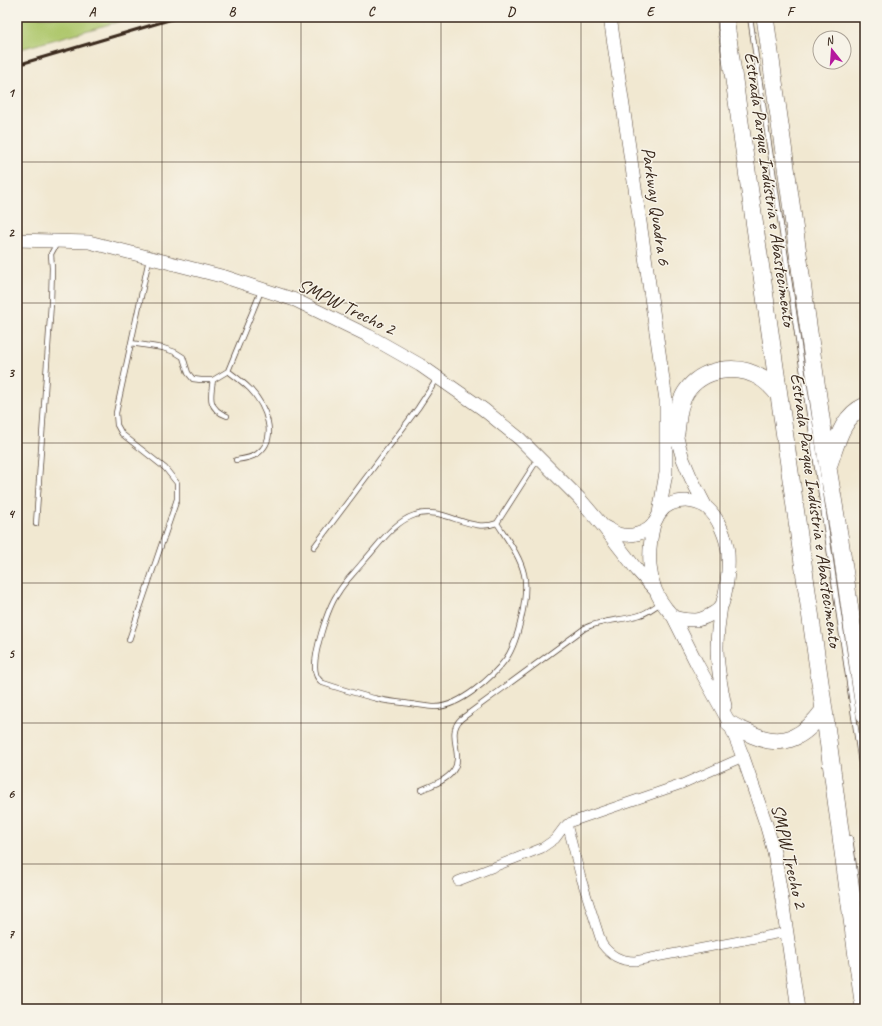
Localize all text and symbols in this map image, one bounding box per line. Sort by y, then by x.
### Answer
text: A [89,4,97,20]
text: B [229,4,237,20]
text: C [368,4,376,20]
text: D [507,4,516,20]
text: E [647,4,656,20]
text: F [787,4,796,20]
north arrow [812,30,852,70]
text: N [824,32,836,48]
street label: Estrada Parque Indústria e Abastecimento [739,51,801,330]
text: 1 [8,85,16,101]
street label: Parkway Quadra 6 [636,146,676,268]
text: 2 [8,225,15,241]
street label: SMPW Trecho 2 [294,273,401,342]
text: 3 [8,365,15,381]
street label: Estrada Parque Indústria e Abastecimento [785,372,847,651]
text: 4 [8,506,16,522]
text: 5 [8,646,15,662]
text: 6 [8,786,15,802]
street label: SMPW Trecho 2 [765,802,813,912]
text: 7 [8,926,15,942]

